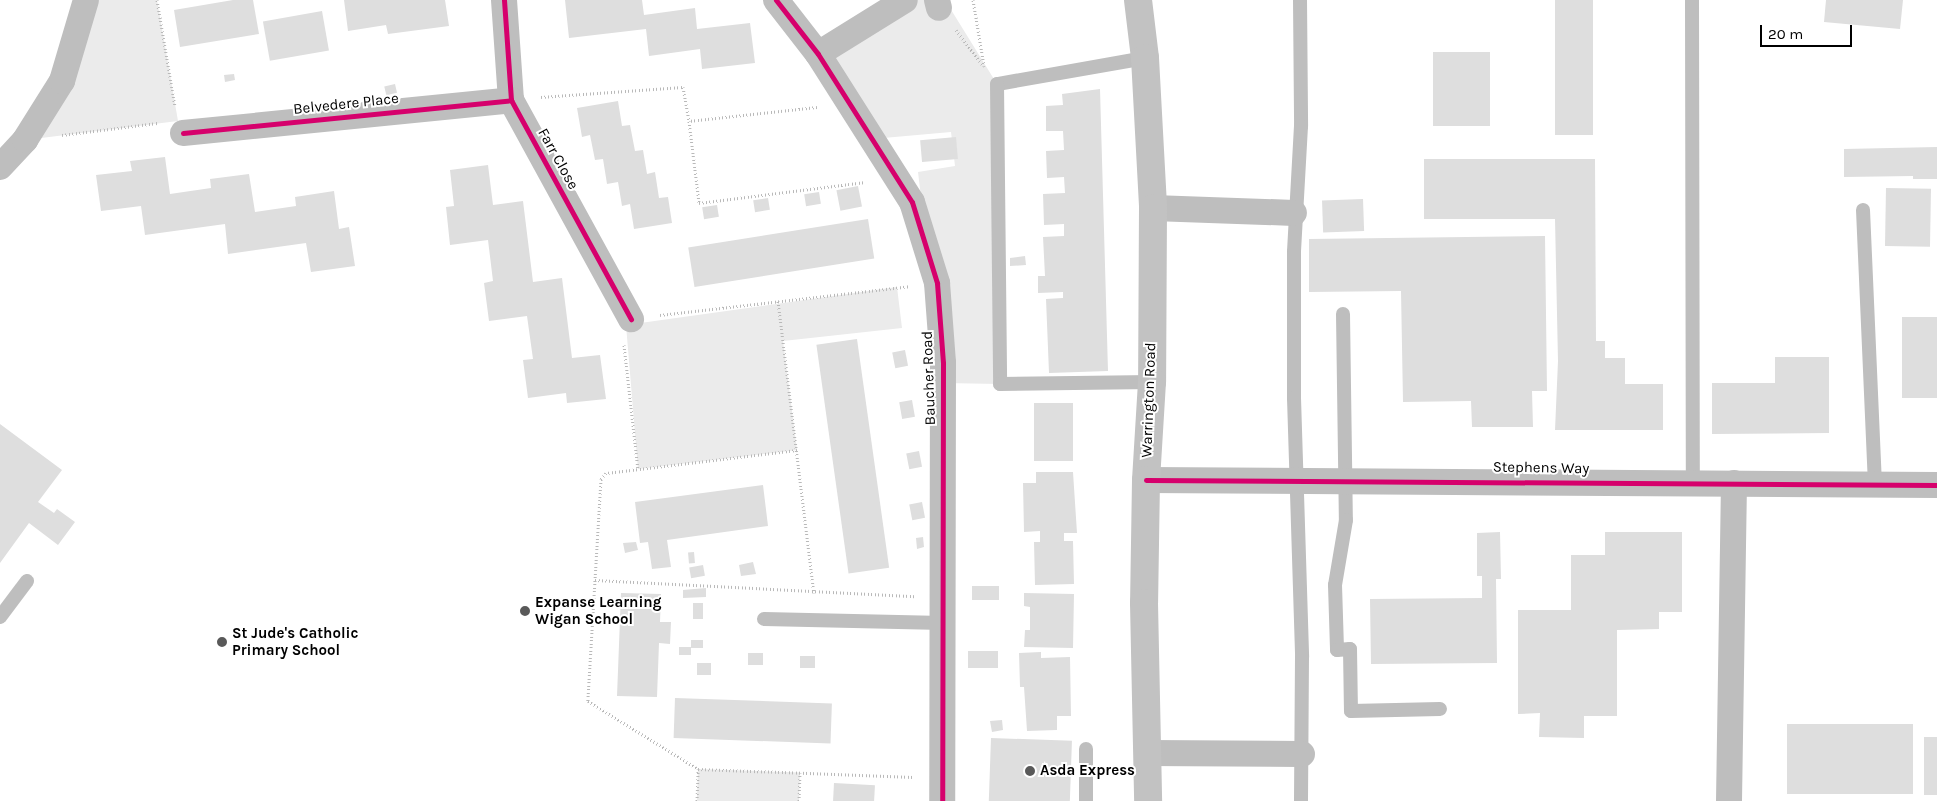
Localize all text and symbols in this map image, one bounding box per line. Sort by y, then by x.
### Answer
scale bar [1762,15,1854,47]
text: 20 m [1768,25,1803,43]
street label: Belvedere Place [292,90,400,118]
street label: Farr Close [534,125,582,193]
street label: Baucher Road [918,330,940,426]
street label: Warrington Road [1138,342,1160,458]
street label: Stephens Way [1493,458,1589,478]
place label: Expanse Learning Wigan School [535,593,661,628]
marker: Expanse Learning Wigan School [519,605,531,617]
place label: St Jude's Catholic Primary School [232,624,358,659]
marker: St Jude's Catholic Primary School [216,636,228,648]
place label: Asda Express [1040,762,1135,780]
marker: Asda Express [1024,765,1036,777]

